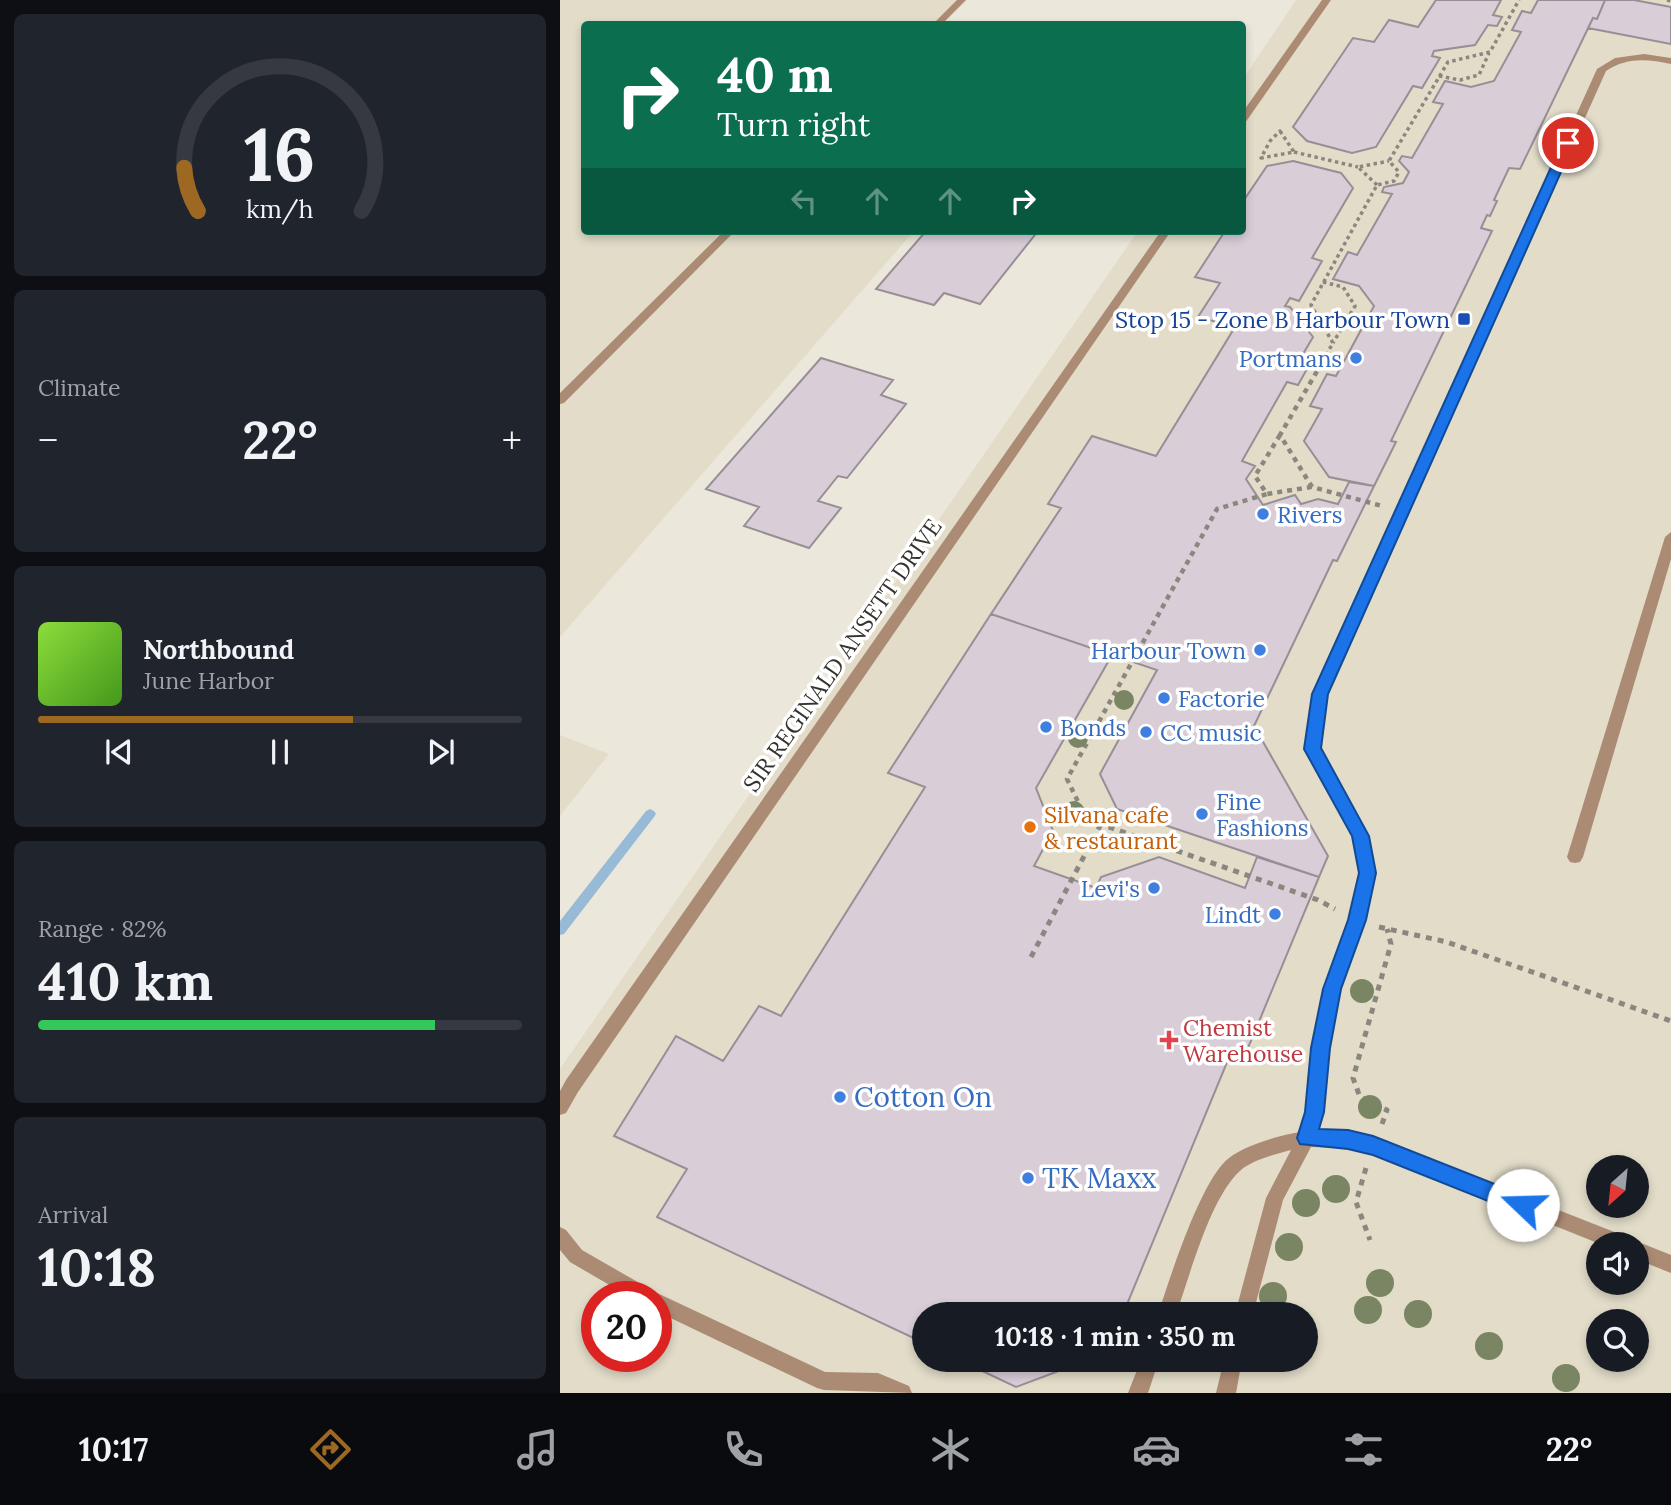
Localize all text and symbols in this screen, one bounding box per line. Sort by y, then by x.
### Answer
text: 40 m [717,43,833,105]
icon: right [602,49,693,140]
text: Turn right [717,104,870,145]
text: 16 [244,108,316,201]
pin [1538,113,1598,173]
icon: arrive [1549,124,1587,162]
icon: left [785,182,823,220]
icon: ahead [858,182,896,220]
icon: ahead [931,182,969,220]
icon: right [1004,182,1042,220]
text: km/h [246,193,314,225]
place label: Stop 15 - Zone B Harbour Town [1115,305,1450,334]
marker: Stop 15 - Zone B Harbour Town [1456,311,1472,327]
place label: Portmans [1239,344,1342,373]
marker: Portmans [1348,350,1364,366]
text: Climate [38,373,120,402]
text: 22° [242,407,318,473]
text: − [38,416,58,464]
text: + [502,416,522,464]
place label: Rivers [1277,500,1342,529]
marker: Rivers [1255,506,1271,522]
street label: SIR REGINALD ANSETT DRIVE [736,513,948,797]
text: Northbound [143,633,294,666]
place label: Harbour Town [1091,636,1246,665]
marker: Harbour Town [1252,642,1268,658]
text: June Harbor [143,666,274,695]
place label: Factorie [1178,684,1265,713]
marker: Factorie [1156,690,1172,706]
place label: Bonds [1060,713,1126,742]
place label: CC music [1160,718,1262,747]
marker: Bonds [1038,719,1054,735]
marker: CC music [1138,724,1154,740]
icon: previous [100,733,138,771]
icon: pause [261,733,299,771]
icon: next [422,733,460,771]
place label: Fine Fashions [1216,787,1309,842]
place label: Silvana cafe & restaurant [1044,800,1178,855]
marker: Fine Fashions [1194,806,1210,822]
marker: Silvana cafe & restaurant [1022,819,1038,835]
place label: Levi's [1081,874,1140,903]
marker: Levi's [1146,880,1162,896]
place label: Lindt [1205,900,1261,929]
marker: Lindt [1267,906,1283,922]
text: Range · 82% [38,914,166,943]
text: 410 km [38,948,213,1014]
place label: Chemist Warehouse [1183,1013,1303,1068]
marker: Chemist Warehouse [1161,1032,1177,1048]
place label: Cotton On [854,1079,992,1115]
marker: Cotton On [832,1089,848,1105]
north arrow [1586,1155,1648,1218]
map controls [1586,1155,1649,1372]
place label: TK Maxx [1042,1160,1156,1196]
position arrow [1486,1168,1560,1242]
marker: TK Maxx [1020,1170,1036,1186]
text: Arrival [38,1200,108,1229]
button: sound [1586,1232,1649,1295]
text: 10:18 [38,1234,156,1300]
speed limit sign: 20 [581,1281,672,1372]
button: search [1586,1309,1649,1372]
text: 10:18 · 1 min · 350 m [995,1320,1235,1353]
icon: directions [306,1425,355,1474]
icon: music [513,1425,562,1474]
icon: phone [719,1425,768,1474]
icon: climate [926,1425,975,1474]
icon: car [1132,1425,1181,1474]
icon: filters [1339,1425,1388,1474]
text: 10:17 [79,1429,148,1470]
text: 22° [1546,1429,1592,1470]

